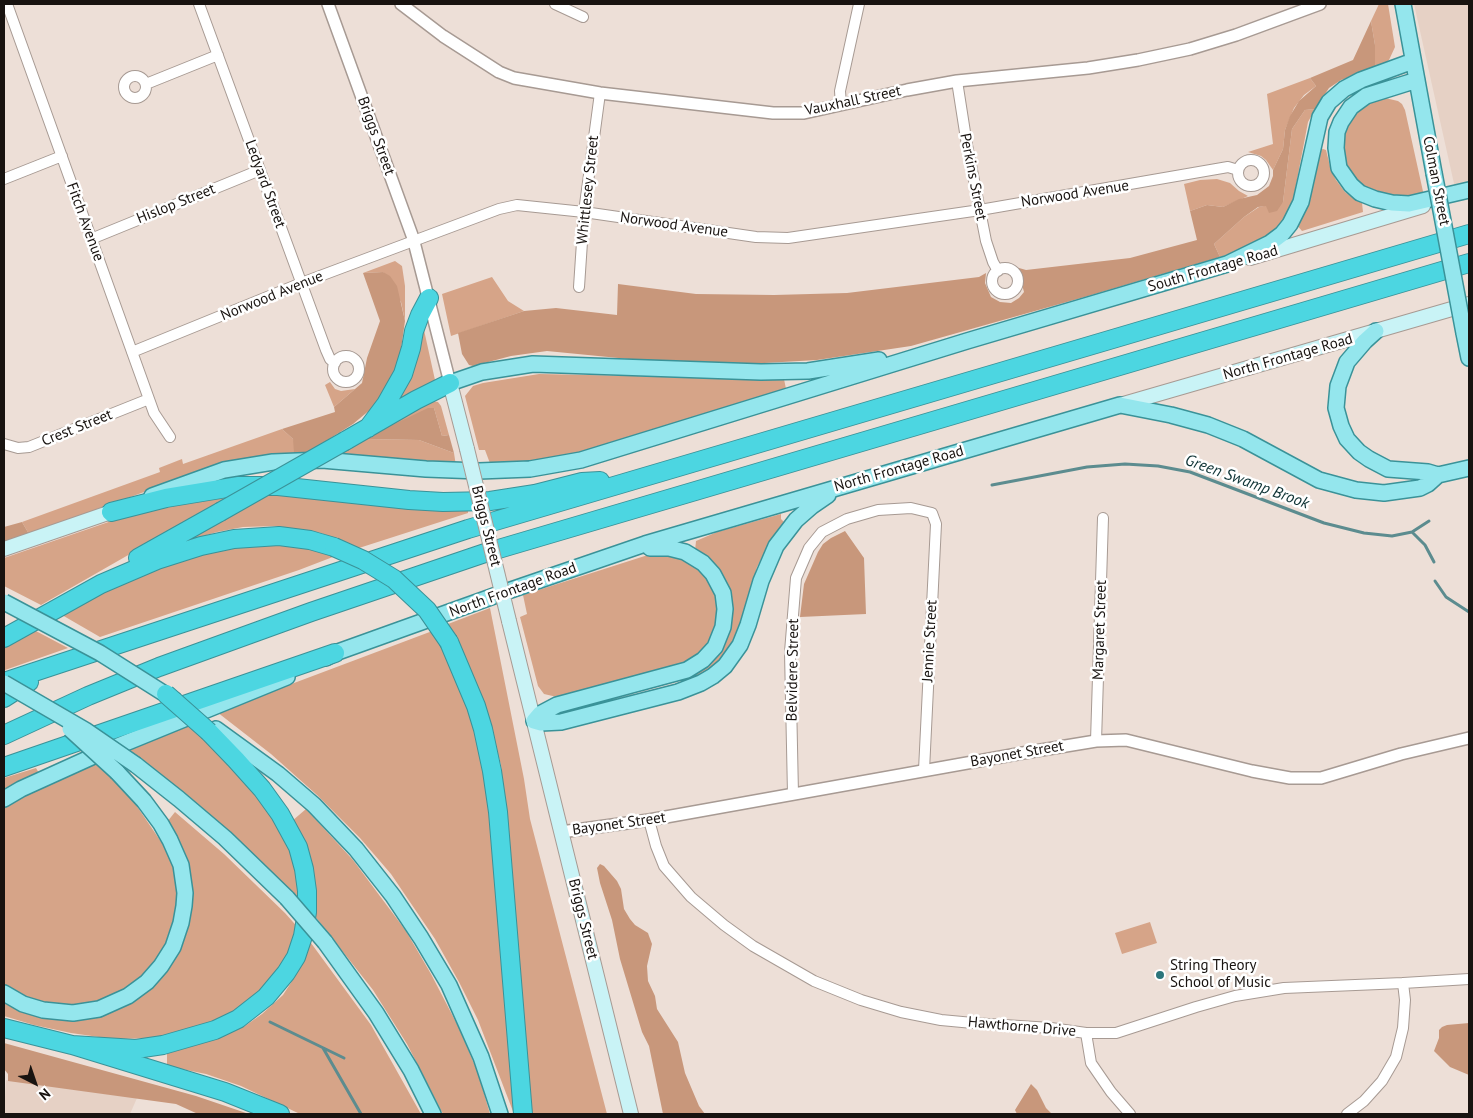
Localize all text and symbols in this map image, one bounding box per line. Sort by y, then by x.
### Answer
street label: Vauxhall Street [803,82,903,120]
street label: Briggs Street [353,94,399,178]
street label: Perkins Street [956,132,990,222]
street label: Whittlesey Street [573,134,603,246]
street label: Colman Street [1419,135,1453,227]
street label: Ledyard Street [241,137,289,231]
street label: Norwood Avenue [1020,177,1130,211]
street label: Fitch Avenue [62,180,108,264]
street label: Hislop Street [134,180,218,228]
street label: Norwood Avenue [619,208,729,242]
street label: South Frontage Road [1146,242,1280,296]
street label: Norwood Avenue [218,267,326,325]
street label: North Frontage Road [1221,330,1355,384]
street label: Crest Street [39,406,115,450]
street label: North Frontage Road [832,442,966,496]
water label: Green Swamp Brook [1182,451,1312,513]
street label: Briggs Street [467,484,505,568]
street label: North Frontage Road [447,559,579,621]
street label: Margaret Street [1089,580,1111,680]
street label: Jennie Street [919,599,941,683]
street label: Belvidere Street [783,618,803,722]
street label: Bayonet Street [969,737,1065,771]
street label: Bayonet Street [571,809,667,839]
street label: Briggs Street [564,877,602,961]
place label: String Theory School of Music [1170,957,1271,992]
marker: String Theory School of Music [1154,969,1166,981]
street label: Hawthorne Drive [967,1013,1077,1041]
north arrow [10,1058,60,1108]
text: N [35,1085,54,1104]

